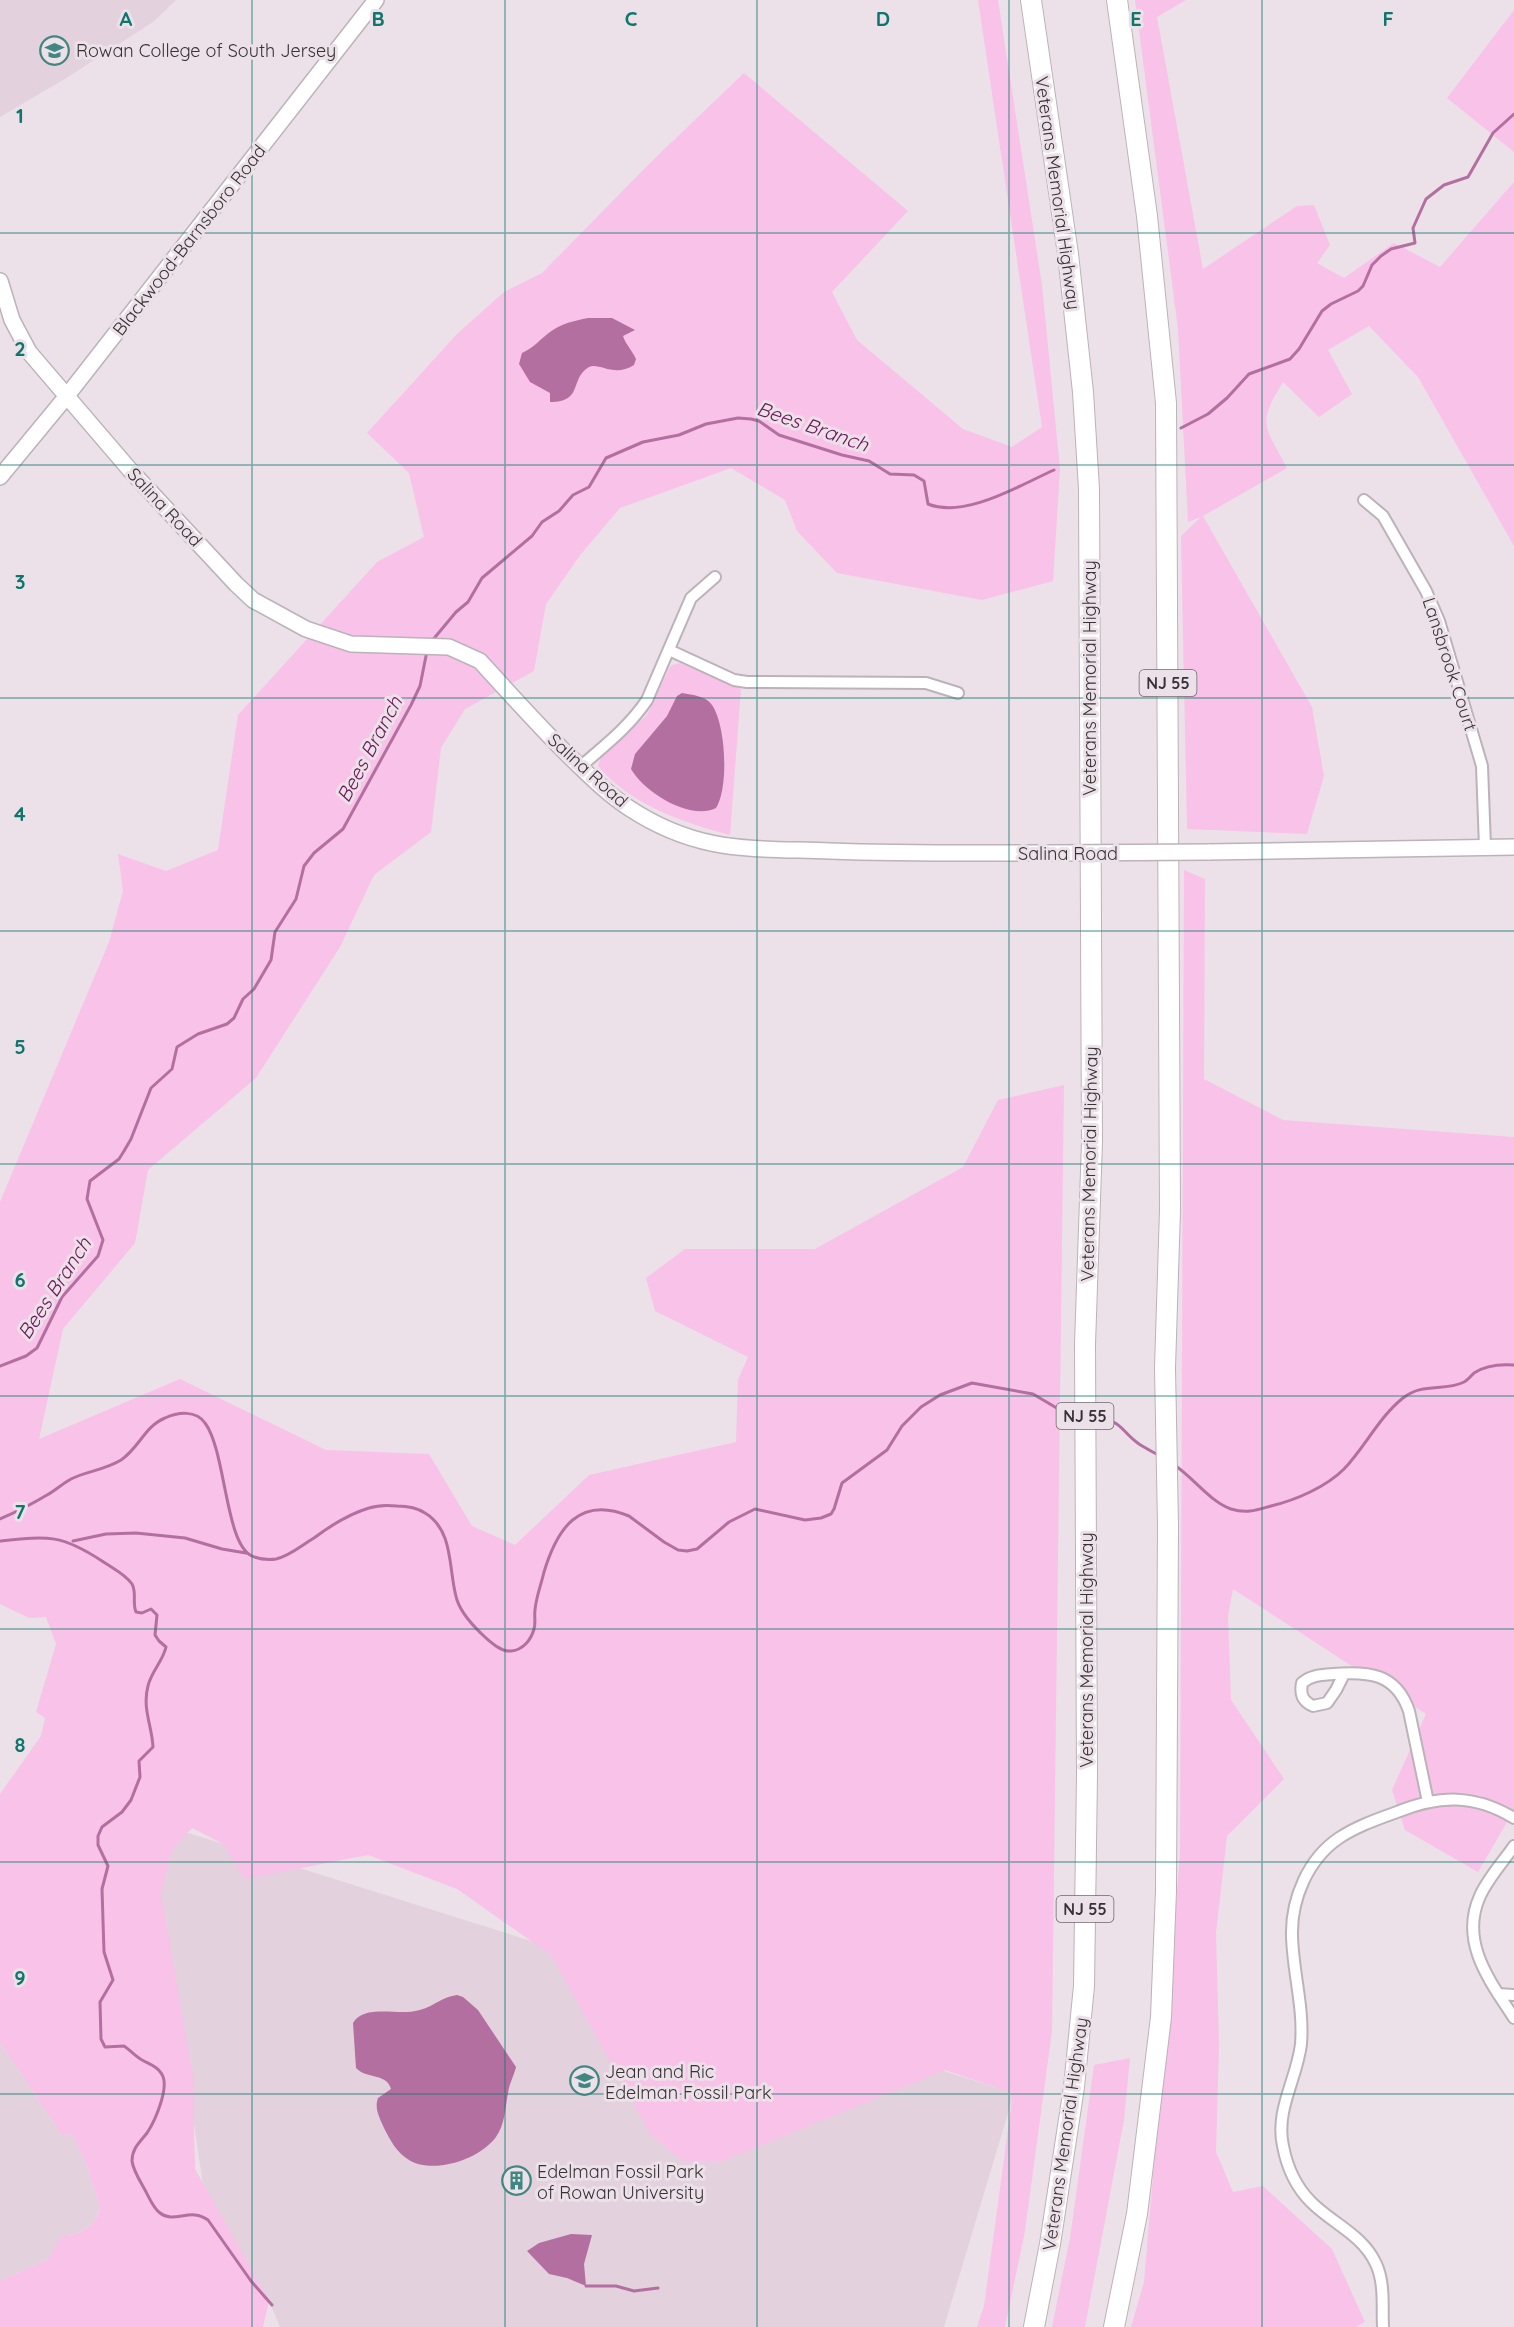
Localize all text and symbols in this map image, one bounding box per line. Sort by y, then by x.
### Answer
text: A [120,6,133,31]
text: B [371,6,385,31]
text: C [625,6,638,31]
text: D [876,6,890,31]
text: E [1130,6,1142,31]
text: F [1382,6,1394,31]
school or university icon: Rowan College of South Jersey [39,34,71,66]
place label: Rowan College of South Jersey [76,39,336,62]
street label: Veterans Memorial Highway [1030,75,1086,311]
text: 1 [16,103,24,128]
street label: Blackwood-Barnsboro Road [107,140,271,340]
text: 2 [14,336,26,361]
water label: Bees Branch [754,395,873,457]
street label: Salina Road [123,463,207,551]
street label: Veterans Memorial Highway [1078,560,1101,796]
text: 3 [15,569,25,594]
street label: Lansbrook Court [1418,594,1482,734]
road number: NJ 55 [1140,670,1196,696]
water label: Bees Branch [331,691,408,806]
street label: Salina Road [543,728,633,812]
text: 4 [14,801,26,826]
street label: Salina Road [1018,842,1118,865]
text: 5 [14,1034,26,1059]
street label: Veterans Memorial Highway [1075,1046,1103,1282]
water label: Bees Branch [12,1232,97,1344]
text: 6 [14,1267,26,1292]
road number: NJ 55 [1056,1403,1114,1429]
text: 7 [15,1499,26,1524]
street label: Veterans Memorial Highway [1075,1532,1098,1768]
text: 8 [15,1732,26,1757]
road number: NJ 55 [1056,1896,1114,1922]
text: 9 [14,1965,26,1990]
street label: Veterans Memorial Highway [1037,2016,1093,2252]
place label: Jean and Ric Edelman Fossil Park [605,2060,772,2104]
school or university icon: Jean and Ric Edelman Fossil Park [568,2065,600,2097]
place label: Edelman Fossil Park of Rowan University [537,2160,704,2204]
building icon: Edelman Fossil Park of Rowan University [500,2165,532,2197]

